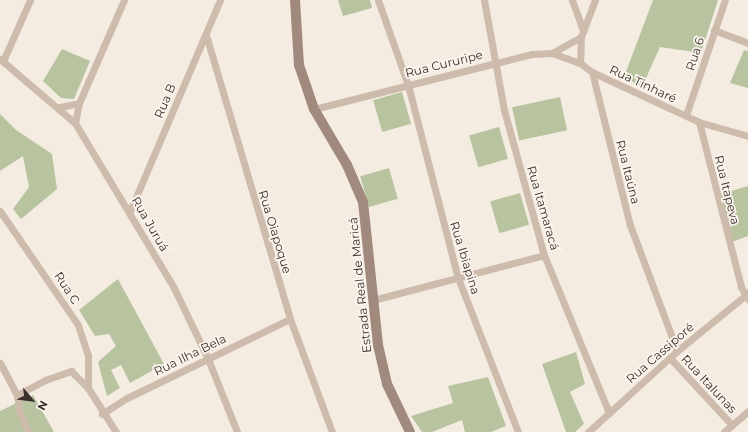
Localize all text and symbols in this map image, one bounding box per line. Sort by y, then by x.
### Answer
street label: Rua 6 [683,35,707,73]
street label: Rua Cururipe [404,47,484,81]
street label: Rua Tinharé [607,62,679,106]
street label: Rua B [151,82,179,120]
street label: Rua Itaúna [613,138,643,206]
street label: Rua Itapeva [711,154,743,226]
street label: Rua Itamaracá [524,164,562,252]
street label: Rua Oiapoque [255,189,295,275]
street label: Rua Juruá [129,194,171,254]
street label: Estrada Real de Maricá [346,216,374,354]
street label: Rua Ibiapina [447,220,483,296]
street label: Rua C [51,269,83,307]
street label: Rua Cassiporé [623,320,697,386]
street label: Rua Ilha Bela [151,331,229,379]
street label: Rua Italunas [678,352,740,416]
north arrow [12,380,52,420]
text: N [34,398,51,413]

